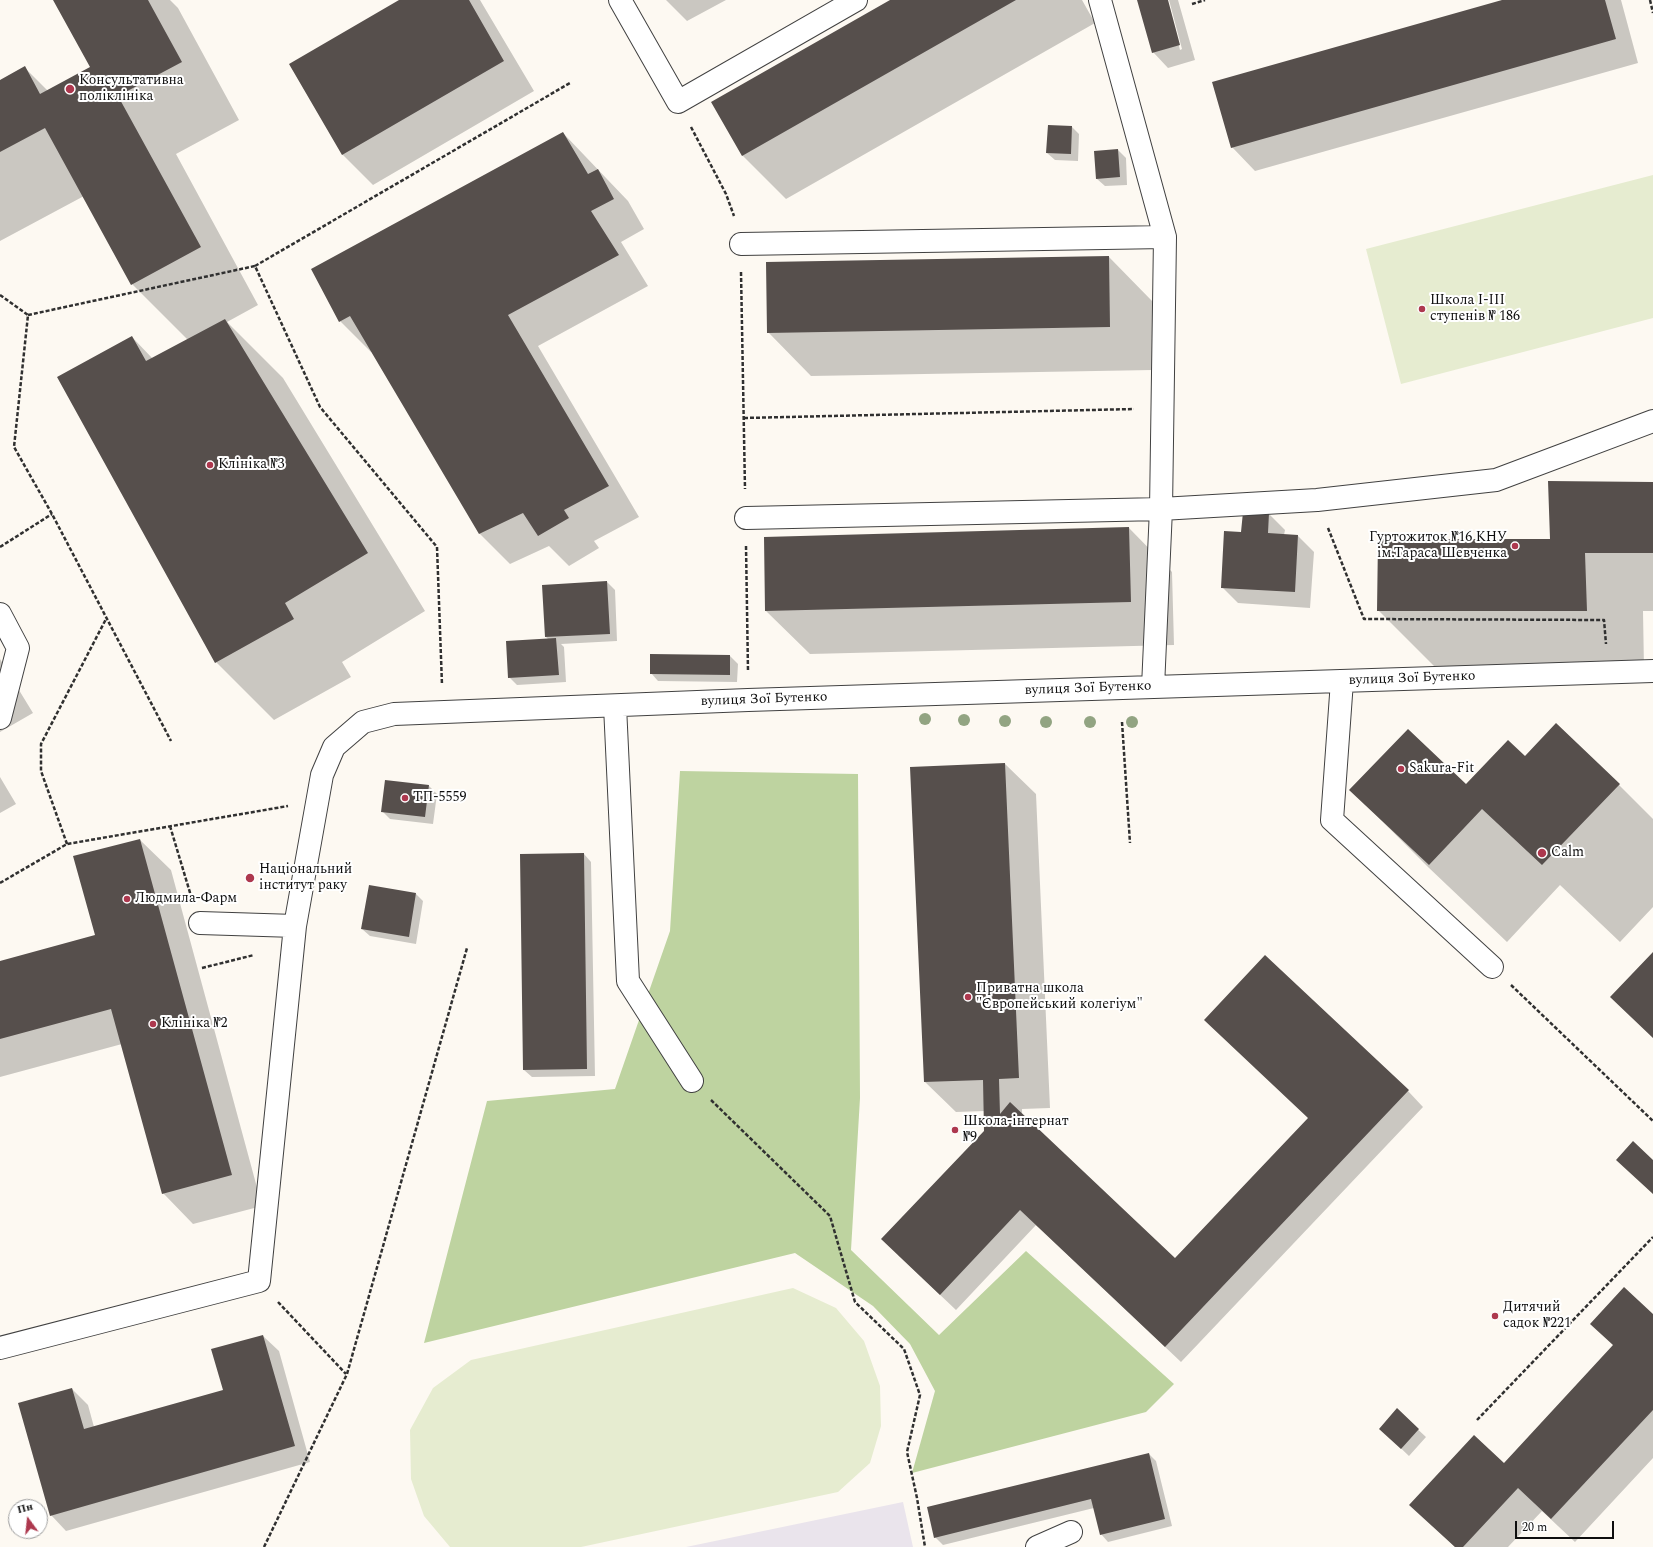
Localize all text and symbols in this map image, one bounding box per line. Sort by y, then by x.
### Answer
place label: Консультативна поліклініка [79,73,184,106]
marker: Консультативна поліклініка [64,83,76,95]
place label: Школа І-ІІІ ступенів № 186 [1430,293,1520,326]
marker: Школа І-ІІІ ступенів № 186 [1417,304,1427,314]
place label: Клініка №3 [218,457,285,473]
marker: Клініка №3 [205,460,215,470]
place label: Гуртожиток №16 КНУ ім.Тараса Шевченка [1369,530,1507,562]
marker: Гуртожиток №16 КНУ ім.Тараса Шевченка [1510,541,1520,551]
street label: вулиця Зої Бутенко [1348,668,1476,690]
street label: вулиця Зої Бутенко [1024,678,1152,700]
street label: вулиця Зої Бутенко [700,689,828,711]
place label: Sakura-Fit [1409,761,1474,777]
marker: Sakura-Fit [1396,764,1406,774]
place label: ТП-5559 [413,790,467,806]
marker: ТП-5559 [400,793,410,803]
place label: Calm [1551,845,1584,861]
marker: Calm [1536,847,1548,859]
place label: Національний інститут раку [259,862,352,894]
marker: Національний інститут раку [244,872,256,884]
place label: Людмила-Фарм [135,891,237,907]
marker: Людмила-Фарм [122,894,132,904]
place label: Приватна школа "Європейський колегіум" [976,981,1143,1014]
marker: Приватна школа "Європейський колегіум" [963,992,973,1002]
place label: Клініка №2 [161,1016,228,1032]
marker: Клініка №2 [148,1019,158,1029]
place label: Школа-інтернат №9 [963,1114,1069,1146]
marker: Школа-інтернат №9 [950,1125,960,1135]
place label: Дитячий садок №221 [1503,1300,1571,1332]
marker: Дитячий садок №221 [1490,1311,1500,1321]
text: Пн [15,1498,35,1518]
north arrow [8,1499,48,1539]
scale bar [1517,1513,1616,1539]
text: 20 m [1522,1518,1547,1537]

